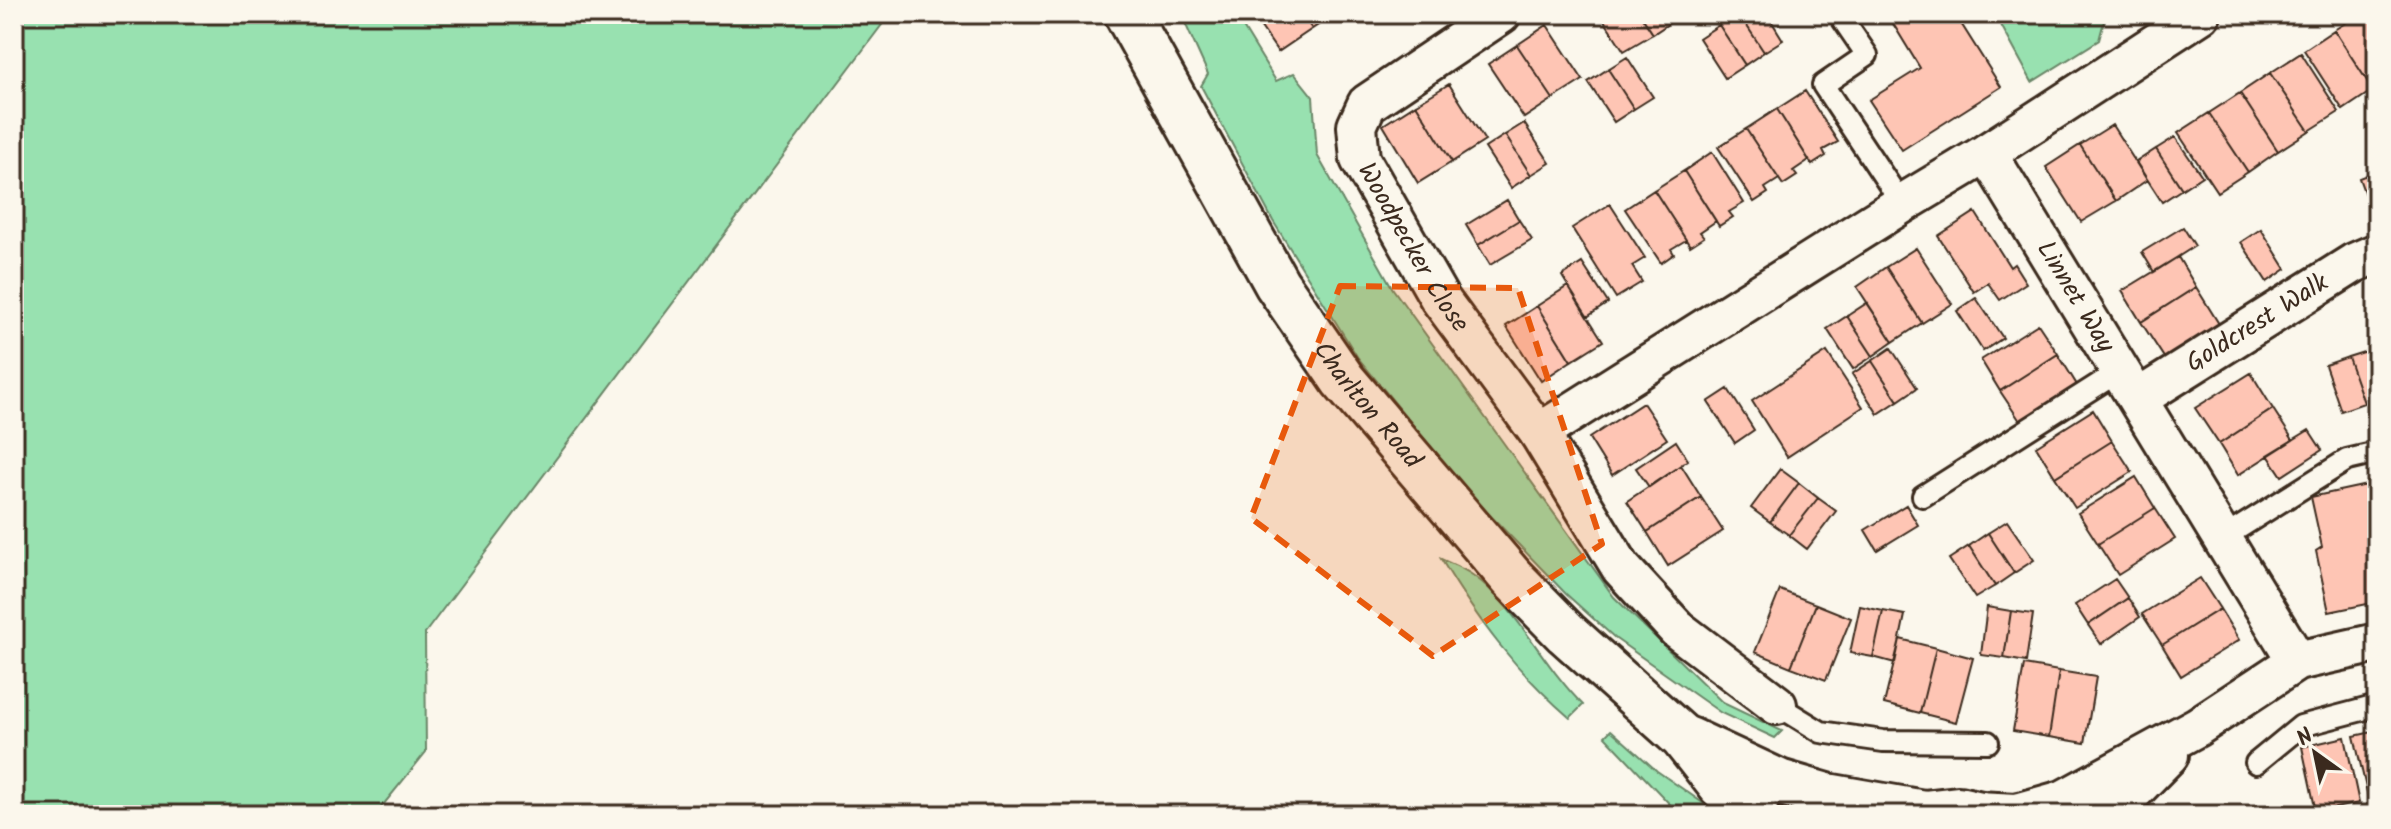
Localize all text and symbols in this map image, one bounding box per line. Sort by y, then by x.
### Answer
street label: Woodpecker Close [1345,155,1480,342]
street label: Linnet Way [2024,233,2126,362]
street label: Goldcrest Walk [2178,262,2338,384]
street label: Charlton Road [1301,333,1432,480]
north arrow [2275,713,2355,793]
text: N [2290,720,2321,757]

